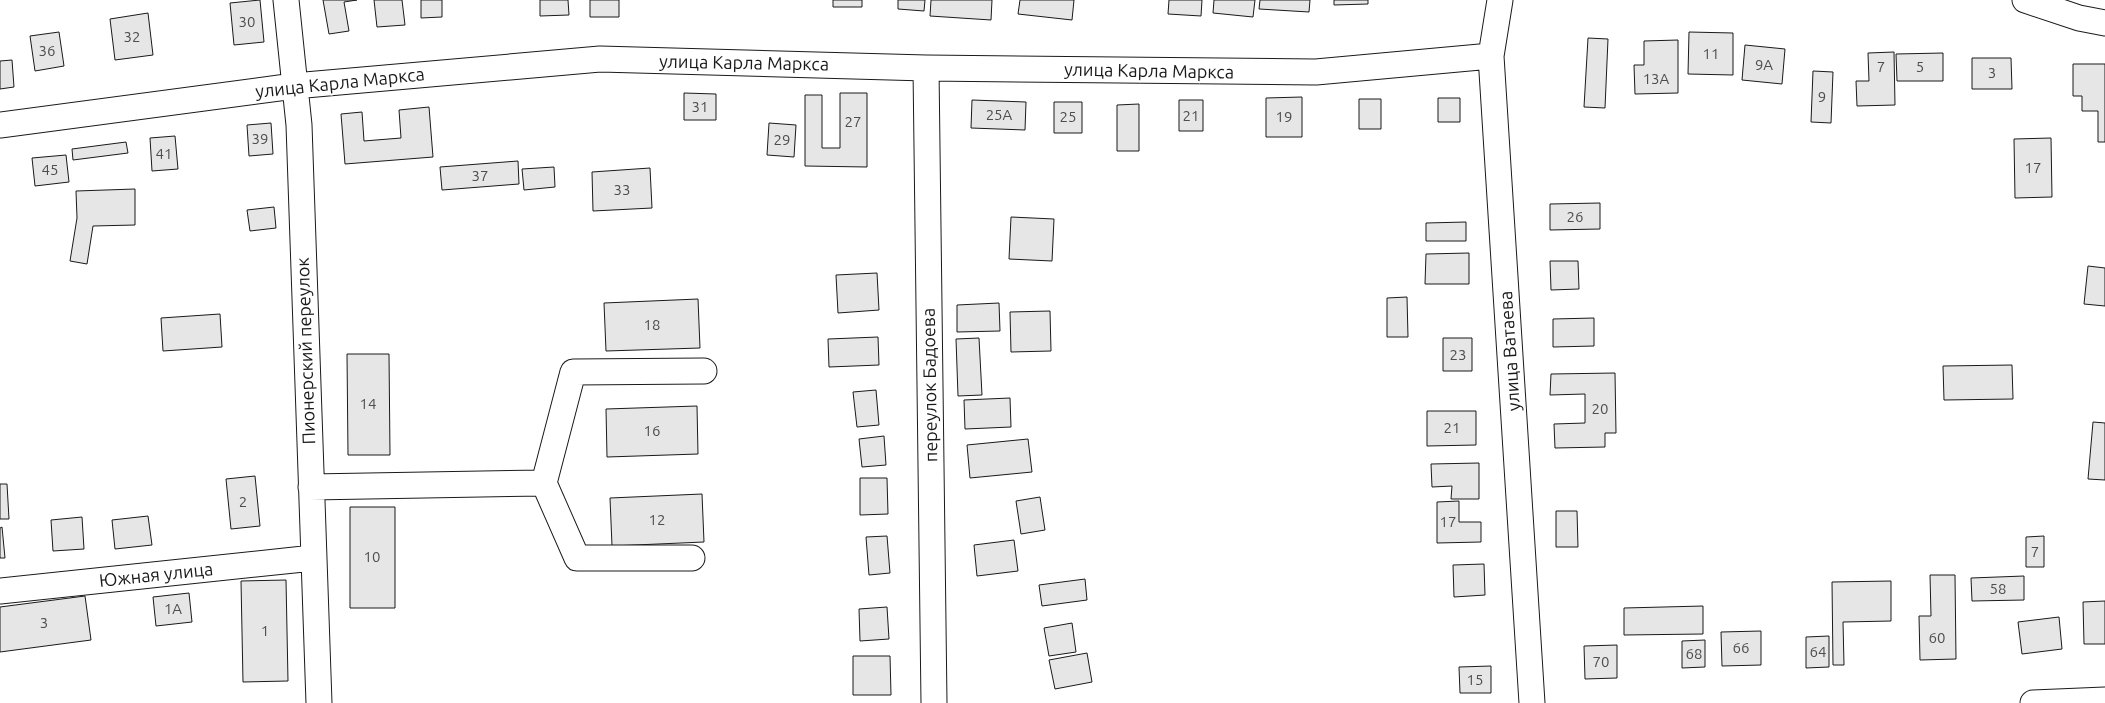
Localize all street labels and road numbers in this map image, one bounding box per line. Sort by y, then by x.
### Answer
street label: улица Карла Маркса [659,51,829,73]
street label: улица Карла Маркса [1064,59,1234,81]
street label: улица Карла Маркса [254,63,426,101]
street label: Пионерский переулок [292,257,318,445]
street label: улица Ватаева [1495,290,1523,412]
street label: переулок Бадоева [918,308,940,462]
street label: Южная улица [98,558,214,590]

